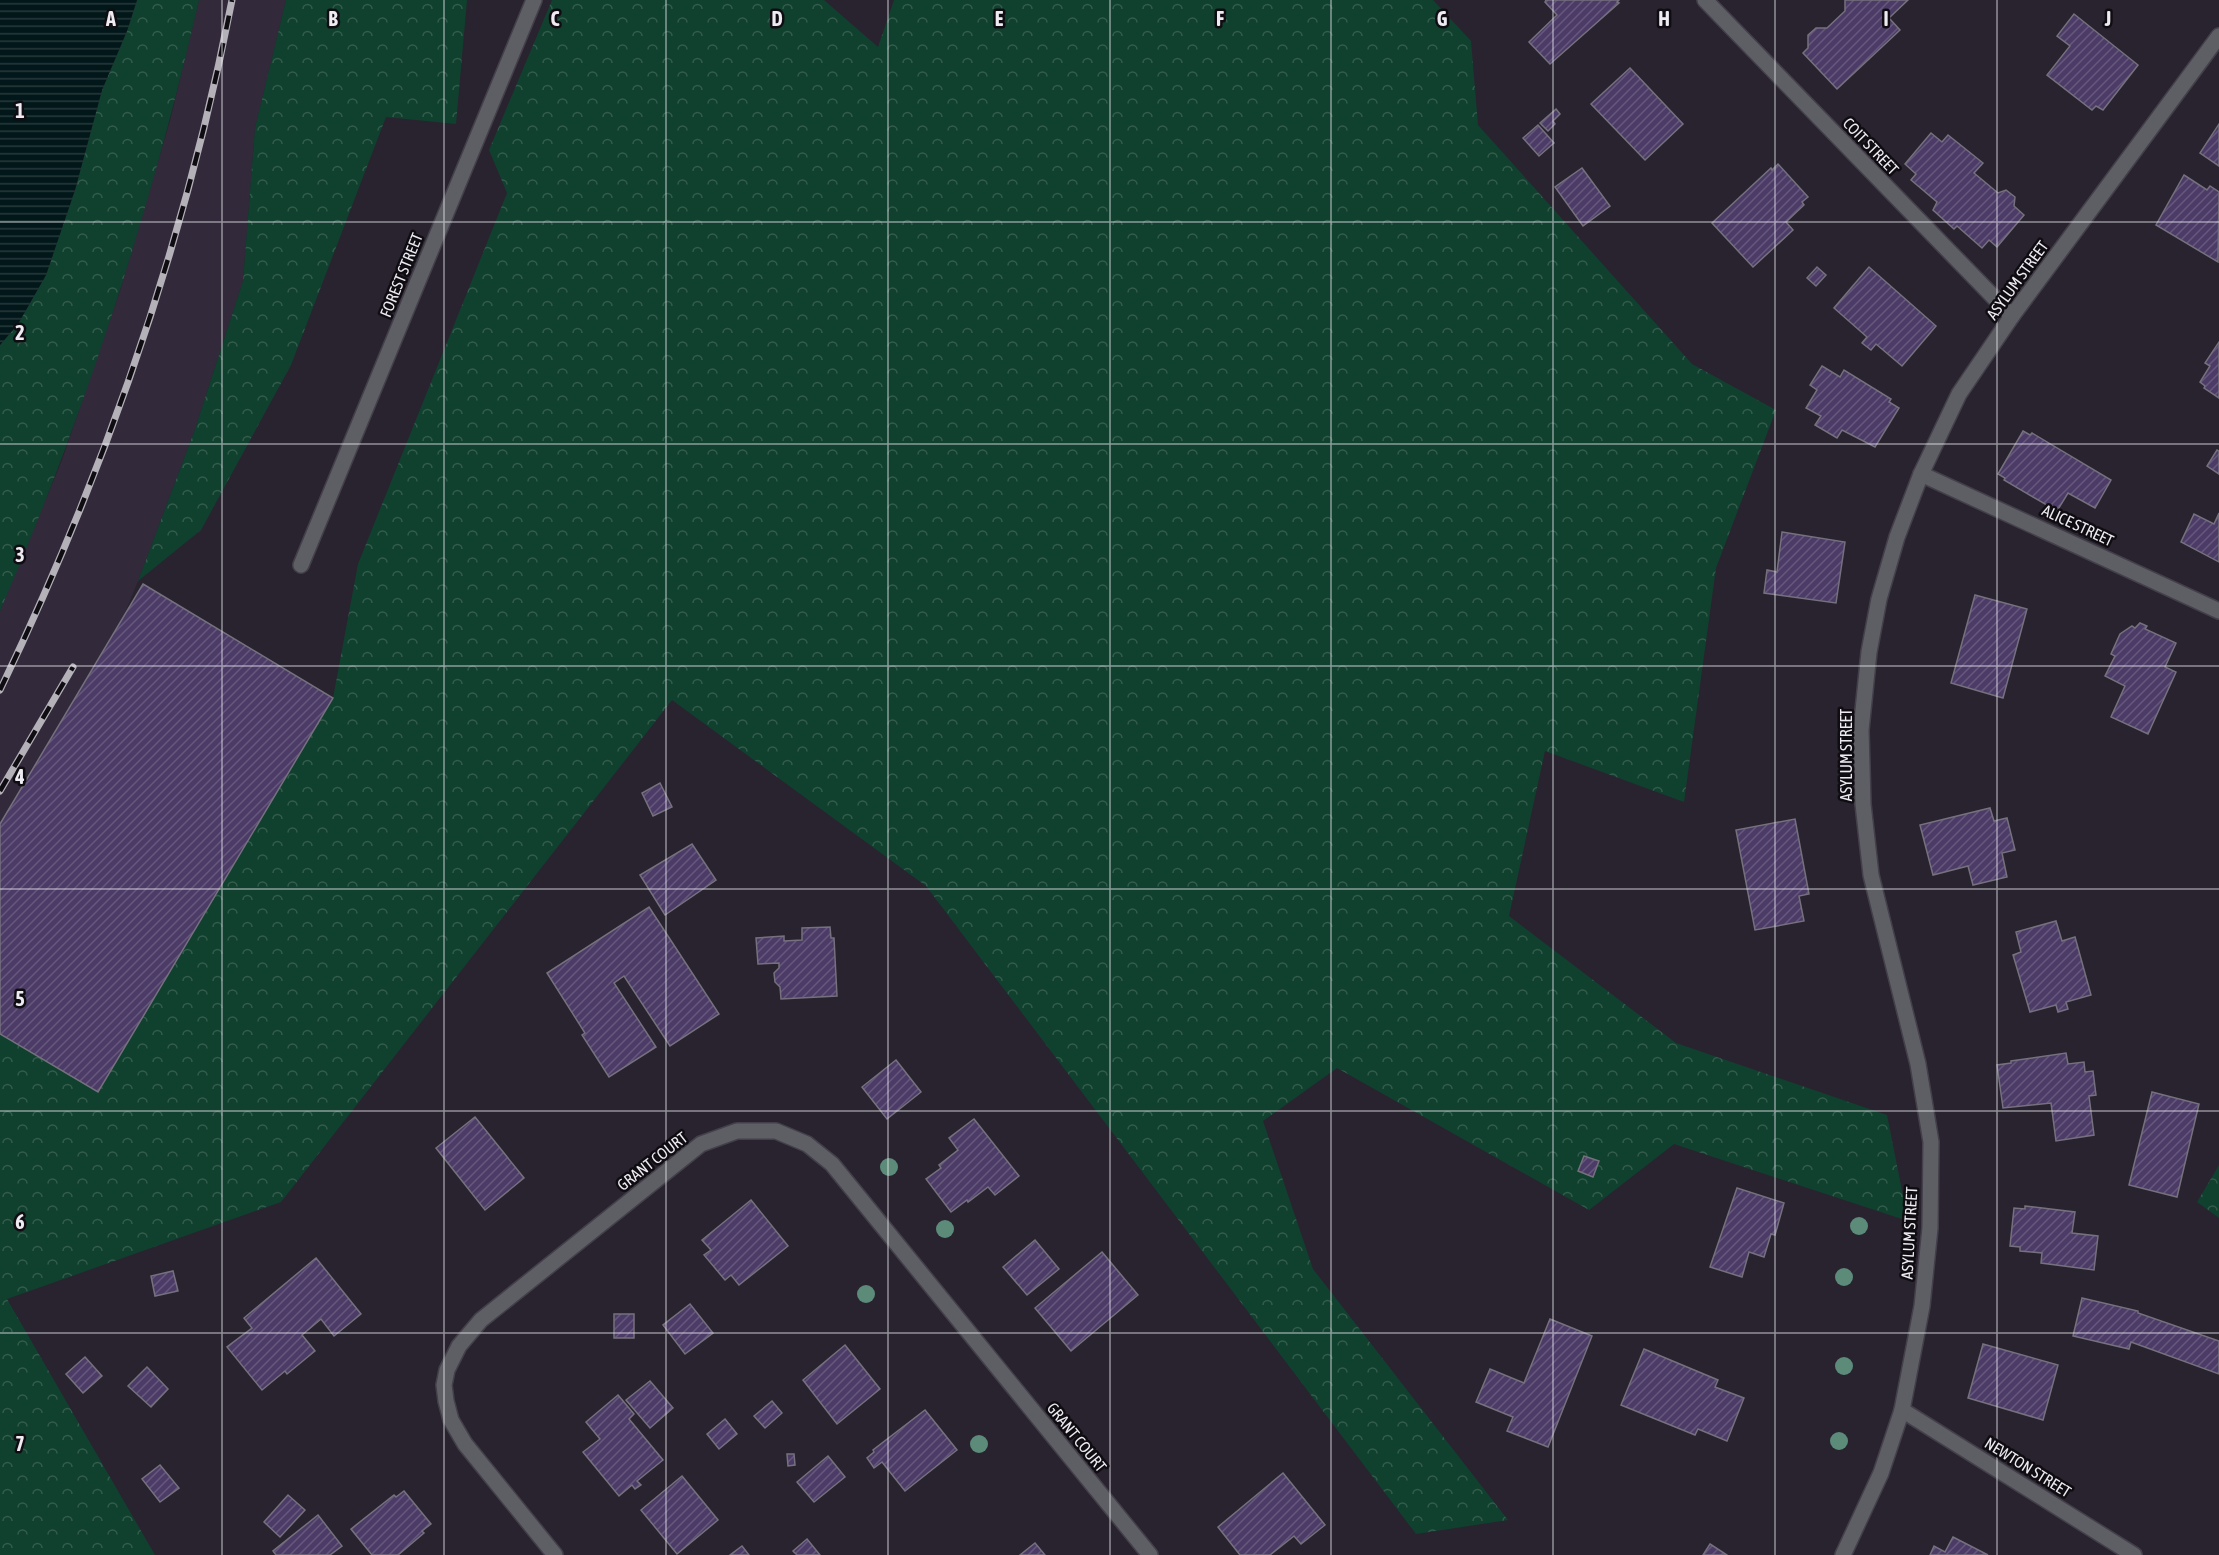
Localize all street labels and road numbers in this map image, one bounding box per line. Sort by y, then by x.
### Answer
street label: COIT STREET [1840,114,1902,178]
street label: FOREST STREET [376,230,426,320]
street label: ASYLUM STREET [1982,237,2052,323]
street label: ALICE STREET [2039,501,2117,549]
street label: ASYLUM STREET [1837,709,1855,801]
street label: GRANT COURT [613,1128,691,1194]
street label: ASYLUM STREET [1898,1186,1920,1280]
street label: GRANT COURT [1044,1399,1110,1475]
street label: NEWTON STREET [1982,1433,2074,1501]

